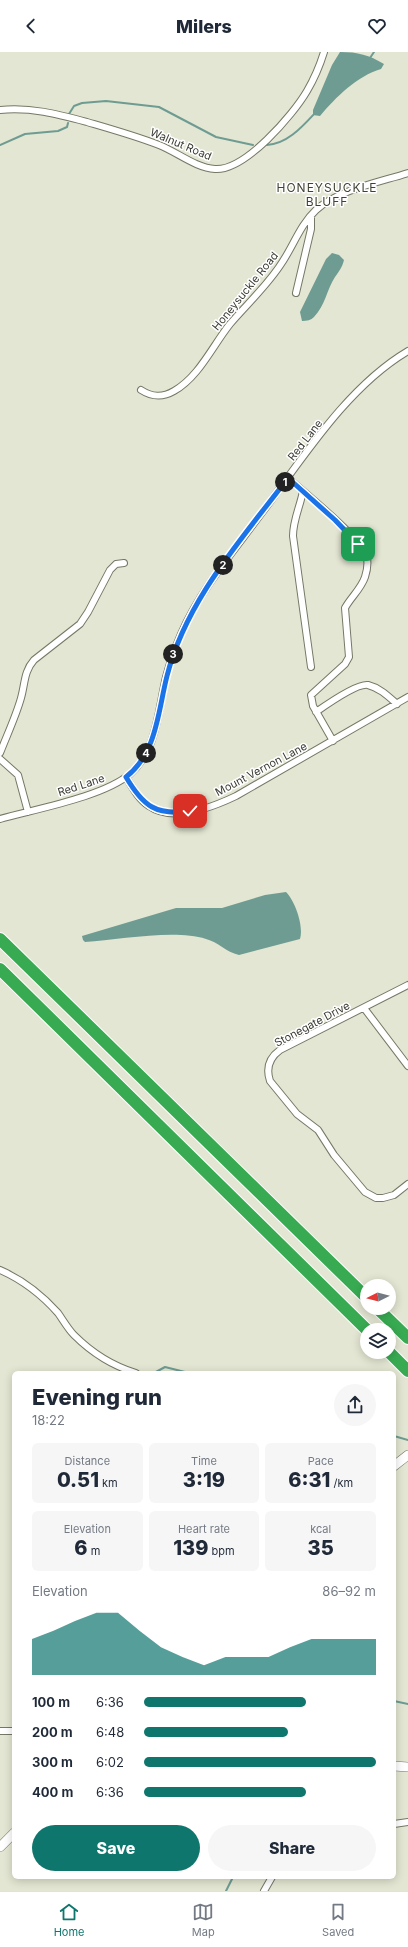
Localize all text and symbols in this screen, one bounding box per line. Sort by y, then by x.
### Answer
icon: back [20,15,42,37]
icon: heart [366,15,388,37]
text: Milers [176,16,232,37]
street label: Walnut Road [148,125,214,163]
district label: HONEYSUCKLE BLUFF [277,180,377,209]
street label: Honeysuckle Road [209,249,281,333]
street label: Red Lane [285,417,325,463]
pin: 1 [275,472,295,492]
text: 1 [283,475,287,489]
pin [341,527,375,561]
icon: arrive [347,533,369,555]
pin: 2 [213,555,233,575]
text: 2 [220,558,226,572]
pin: 3 [163,644,183,664]
text: 3 [169,647,177,661]
street label: Mount Vernon Lane [213,739,309,799]
pin: 4 [136,743,156,763]
text: 4 [142,746,150,760]
street label: Red Lane [56,771,106,799]
pin [173,794,207,828]
icon: check [179,800,201,822]
street label: Stonegate Drive [272,998,352,1050]
north arrow [360,1279,396,1315]
map controls [360,1279,396,1359]
button: layers [360,1323,396,1359]
text: Evening run [32,1384,162,1410]
button: share [334,1384,376,1426]
text: 18:22 [32,1412,65,1428]
text: Distance [65,1454,110,1468]
text: Time [191,1454,217,1468]
text: Pace [308,1454,334,1468]
text: 0.51 [57,1468,99,1492]
text: 3:19 [183,1468,225,1492]
text: 6:31 [288,1468,330,1492]
text: km [99,1476,118,1490]
text: /km [330,1476,353,1490]
text: Elevation [64,1522,111,1536]
text: Heart rate [178,1522,230,1536]
text: kcal [310,1522,331,1536]
text: 6 [74,1536,88,1560]
text: 139 [173,1536,208,1560]
text: 35 [308,1536,334,1560]
text: m [88,1544,100,1558]
text: bpm [208,1544,235,1558]
text: Elevation [32,1583,88,1599]
text: 86–92 m [322,1583,376,1599]
text: 100 m [32,1694,70,1710]
text: 6:36 [96,1694,124,1710]
text: 200 m [32,1724,73,1740]
text: 6:48 [96,1724,124,1740]
text: 300 m [32,1754,73,1770]
text: 6:02 [96,1754,124,1770]
text: 400 m [32,1784,73,1800]
text: 6:36 [96,1784,124,1800]
button: Save [32,1825,200,1871]
button: Share [208,1825,376,1871]
tab: Home [54,1901,85,1939]
tab: Map [192,1901,215,1939]
tab: Saved [322,1901,354,1939]

